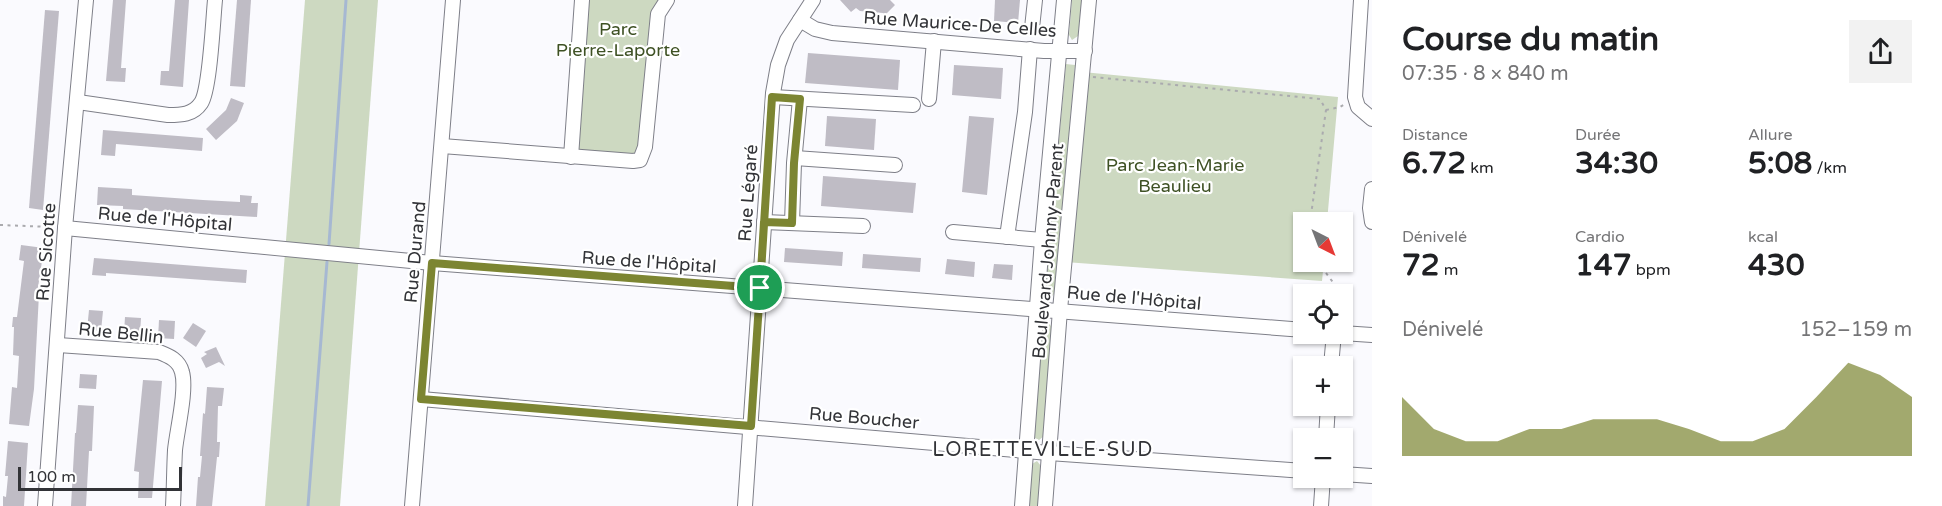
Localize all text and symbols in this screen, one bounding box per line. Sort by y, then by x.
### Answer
street label: Rue Maurice-De Celles [863,6,1057,42]
park label: Parc Pierre-Laporte [556,18,680,61]
text: Course du matin [1402,20,1659,59]
button: share [1849,20,1912,83]
text: 07:35 · 8 × 840 m [1402,62,1569,86]
text: Distance [1402,125,1468,145]
text: Durée [1575,125,1621,145]
text: Allure [1748,125,1793,145]
street label: Boulevard Johnny-Parent [1028,142,1068,360]
street label: Rue Légaré [734,144,762,242]
text: 6.72 [1402,145,1466,182]
text: 34:30 [1575,145,1658,182]
text: 5:08 [1748,145,1812,182]
park label: Parc Jean-Marie Beaulieu [1106,154,1244,197]
text: km [1466,158,1494,178]
text: /km [1812,158,1847,178]
street label: Rue Durand [400,200,430,304]
street label: Rue Sicotte [32,202,60,302]
street label: Rue de l'Hôpital [97,202,233,236]
north arrow [1293,212,1353,272]
map controls [1293,212,1353,488]
text: Dénivelé [1402,227,1467,247]
text: Cardio [1575,227,1625,247]
text: kcal [1748,227,1778,247]
street label: Rue de l'Hôpital [581,246,717,278]
text: 72 [1402,247,1440,284]
text: 147 [1575,247,1632,284]
text: 430 [1748,247,1805,284]
text: m [1440,260,1459,280]
text: bpm [1632,260,1671,280]
pin [734,262,785,313]
icon: arrive [743,271,776,304]
street label: Rue de l'Hôpital [1066,281,1202,315]
button: locate [1293,284,1353,344]
street label: Rue Bellin [77,318,165,348]
text: Dénivelé [1402,318,1483,342]
text: 152–159 m [1799,318,1912,342]
button: + [1293,356,1353,416]
street label: Rue Boucher [808,402,920,434]
button: − [1293,428,1353,488]
district label: LORETTEVILLE-SUD [932,438,1154,462]
scale bar [18,464,182,492]
text: 100 m [27,467,76,487]

